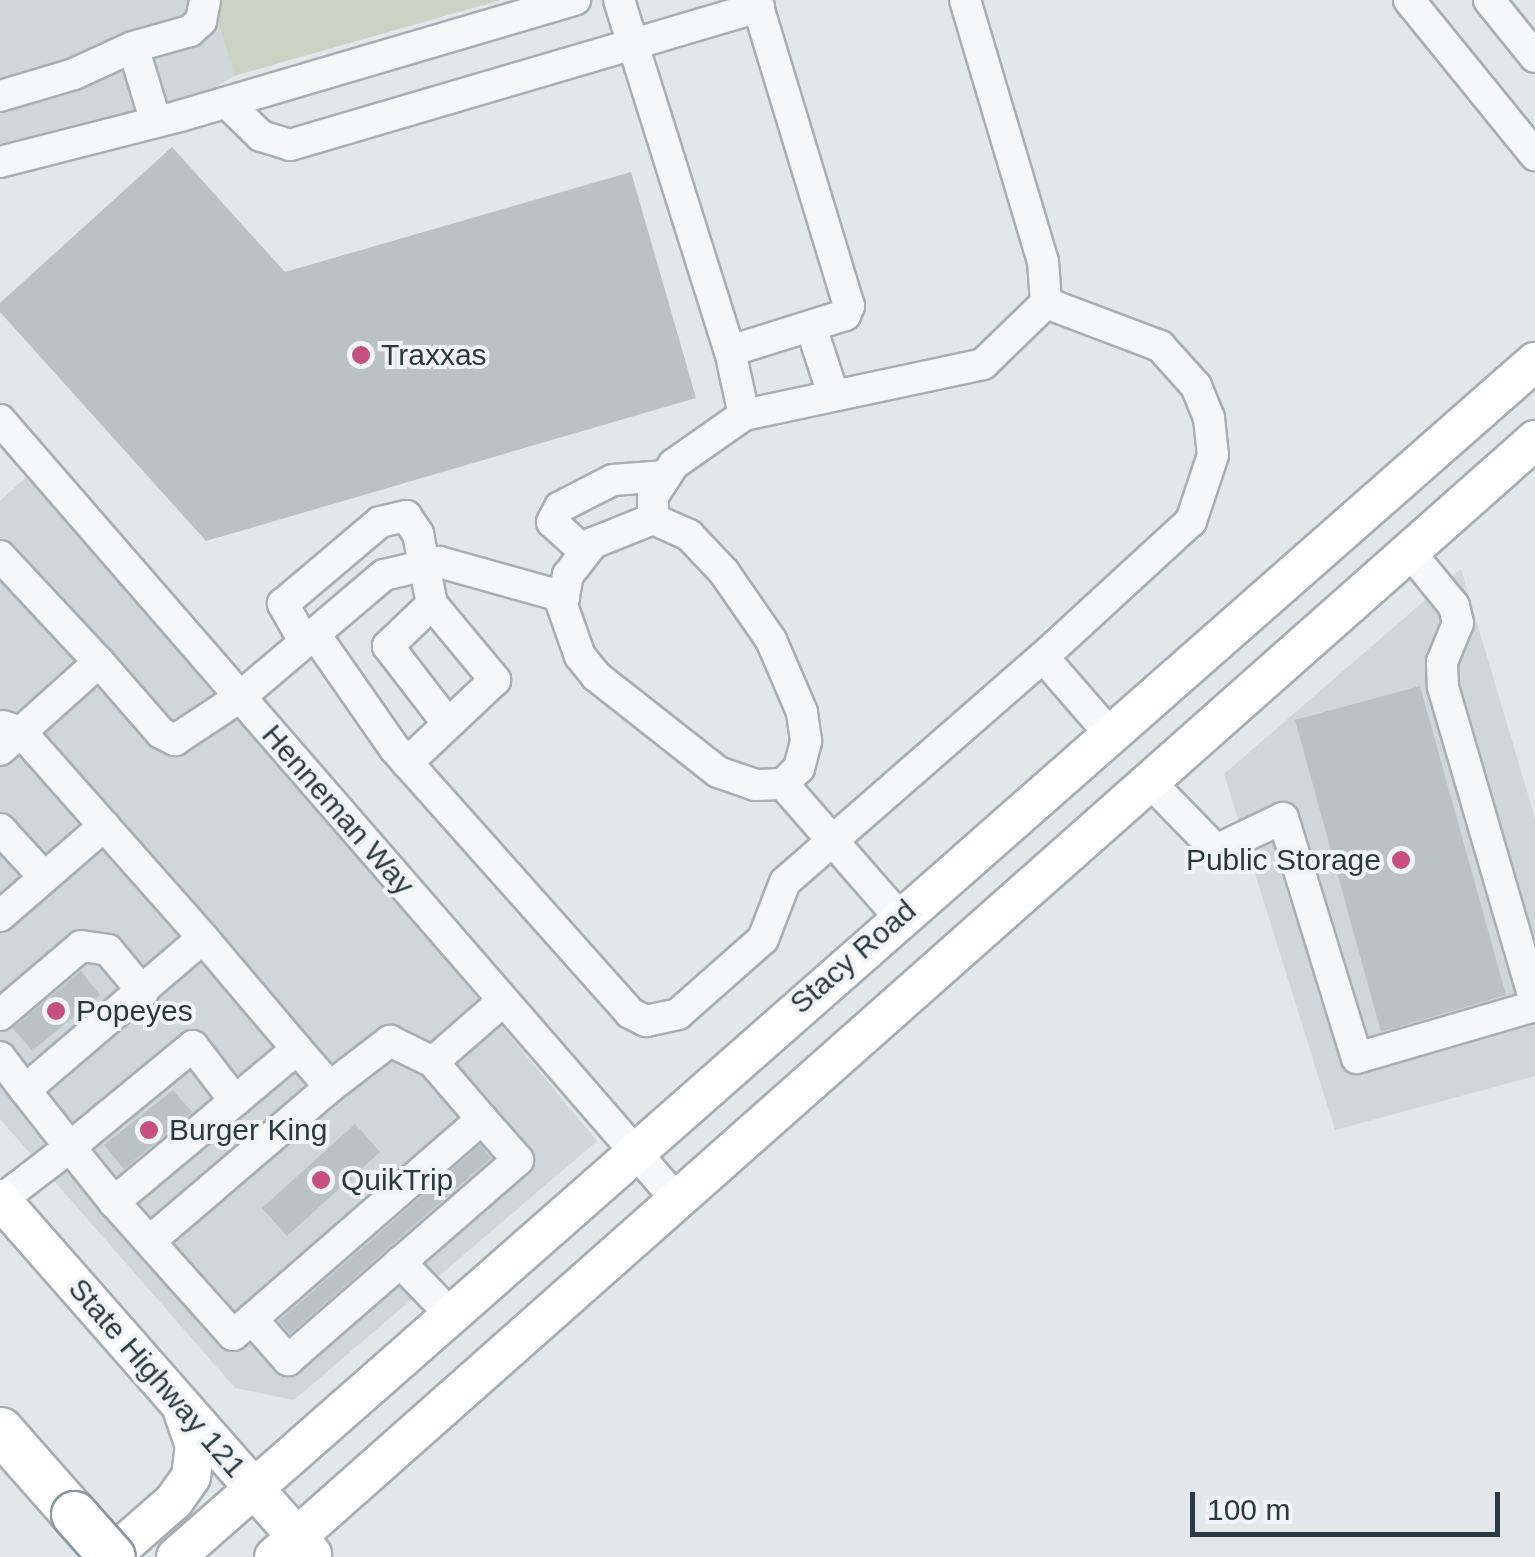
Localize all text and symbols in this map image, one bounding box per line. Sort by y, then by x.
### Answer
place label: Traxxas [381,337,487,373]
marker: Traxxas [350,344,372,366]
street label: Henneman Way [254,717,422,903]
place label: Public Storage [1186,842,1381,878]
marker: Public Storage [1390,849,1412,871]
street label: Stacy Road [783,893,923,1021]
place label: Popeyes [76,993,193,1029]
marker: Popeyes [45,1000,67,1022]
place label: Burger King [169,1112,327,1148]
marker: Burger King [138,1119,160,1141]
place label: QuikTrip [341,1162,453,1198]
marker: QuikTrip [310,1169,332,1191]
street label: State Highway 121 [61,1271,253,1485]
scale bar [1195,1472,1505,1534]
text: 100 m [1207,1493,1290,1526]

